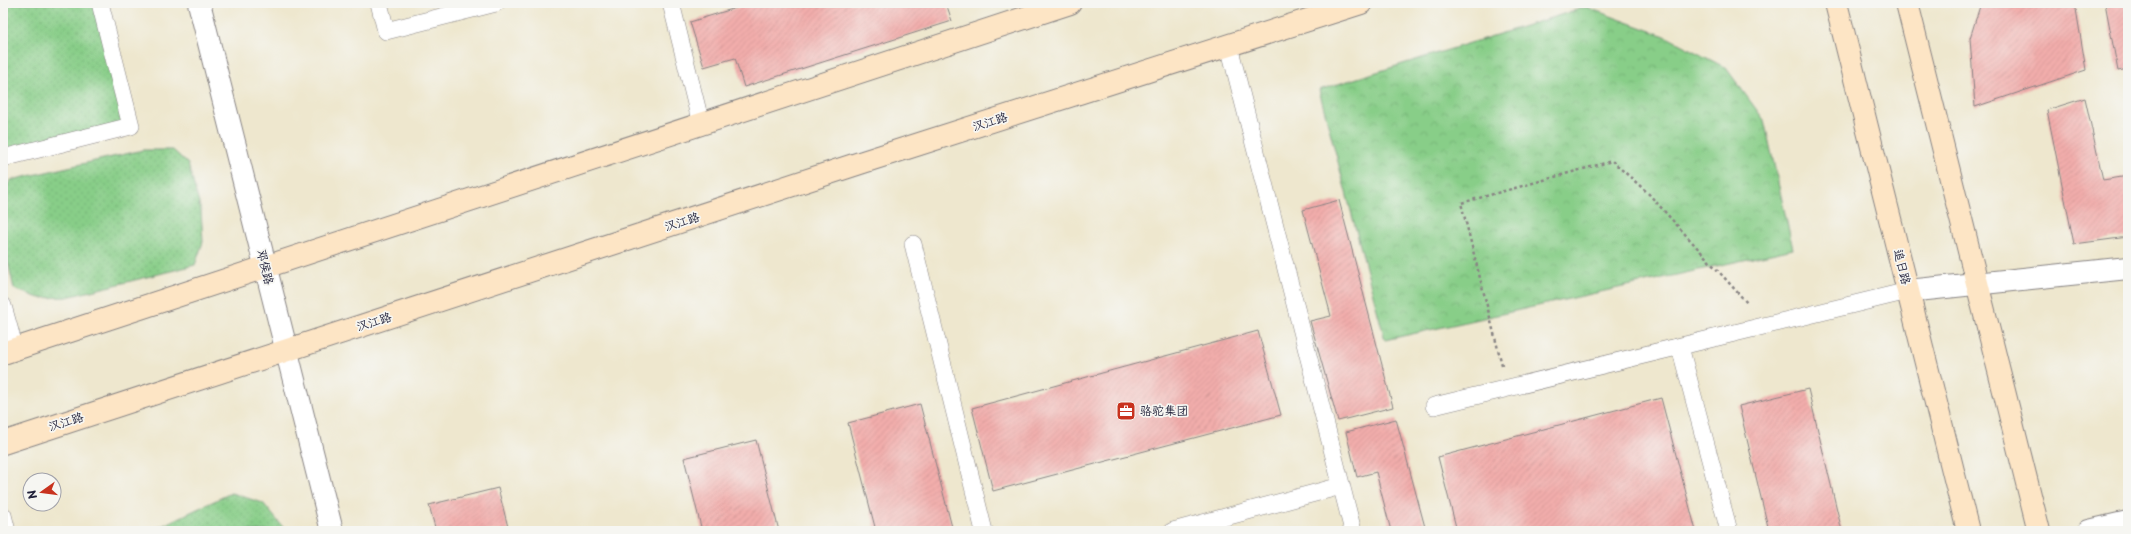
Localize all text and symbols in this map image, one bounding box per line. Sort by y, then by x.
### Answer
street label: 汉江路 [970,107,1010,135]
street label: 汉江路 [662,207,702,235]
street label: 邓侯路 [253,247,279,286]
street label: 追日路 [1890,247,1916,286]
street label: 汉江路 [354,307,394,335]
office icon: 骆驼集团 [1115,400,1137,422]
place label: 骆驼集团 [1140,401,1188,419]
street label: 汉江路 [46,407,86,435]
north arrow [22,472,62,512]
text: N [22,488,41,501]

